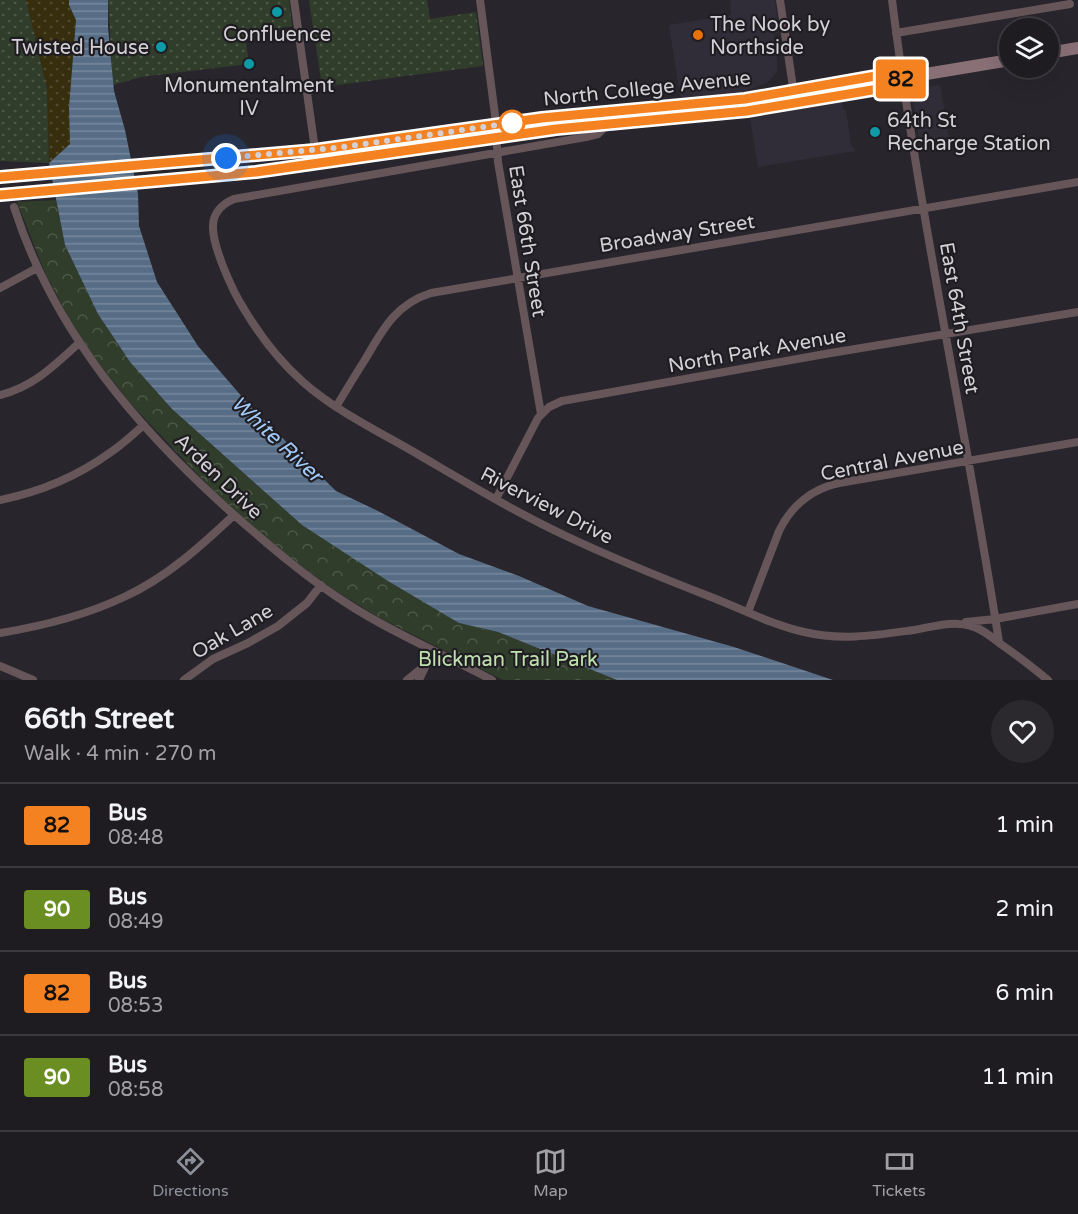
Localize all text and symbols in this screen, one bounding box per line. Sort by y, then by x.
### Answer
marker: Confluence [270,5,284,19]
place label: The Nook by Northside [710,13,830,60]
map controls [999,18,1059,78]
button: layers [999,18,1059,78]
place label: Confluence [223,23,331,47]
marker: The Nook by Northside [691,28,705,42]
place label: Twisted House [11,36,149,60]
marker: Twisted House [154,40,168,54]
marker: Monumentalment IV [242,57,256,71]
line badge: 82 [874,60,928,98]
street label: North College Avenue [542,66,752,112]
text: 82 [888,67,914,92]
place label: Monumentalment IV [164,74,334,121]
place label: 64th St Recharge Station [887,109,1051,156]
unlabelled marker [499,110,525,136]
marker: 64th St Recharge Station [868,125,882,139]
your location [211,143,241,173]
street label: East 66th Street [503,163,551,319]
street label: Broadway Street [598,210,757,258]
street label: East 64th Street [934,240,984,396]
street label: North Park Avenue [666,324,848,378]
water label: White River [226,391,330,490]
street label: Arden Drive [169,429,267,525]
street label: Central Avenue [819,435,966,487]
street label: Riverview Drive [476,462,617,550]
street label: Oak Lane [188,599,277,665]
park label: Blickman Trail Park [418,648,598,672]
button: heart [991,700,1054,763]
text: 66th Street [24,702,174,736]
text: Walk · 4 min · 270 m [24,742,216,766]
text: Bus [108,800,147,826]
text: 1 min [995,812,1054,838]
text: 82 [44,813,70,838]
text: 08:48 [108,826,163,850]
text: Bus [108,884,147,910]
text: 2 min [995,896,1054,922]
text: 90 [44,897,70,922]
text: 08:49 [108,910,163,934]
text: Bus [108,968,147,994]
text: 6 min [995,980,1054,1006]
text: 82 [44,981,70,1006]
text: 08:53 [108,994,163,1018]
text: Bus [108,1052,147,1078]
text: 11 min [982,1064,1054,1090]
text: 90 [44,1065,70,1090]
text: 08:58 [108,1078,163,1102]
tab: Directions [152,1145,229,1201]
tab: Map [533,1145,568,1201]
tab: Tickets [872,1145,926,1201]

